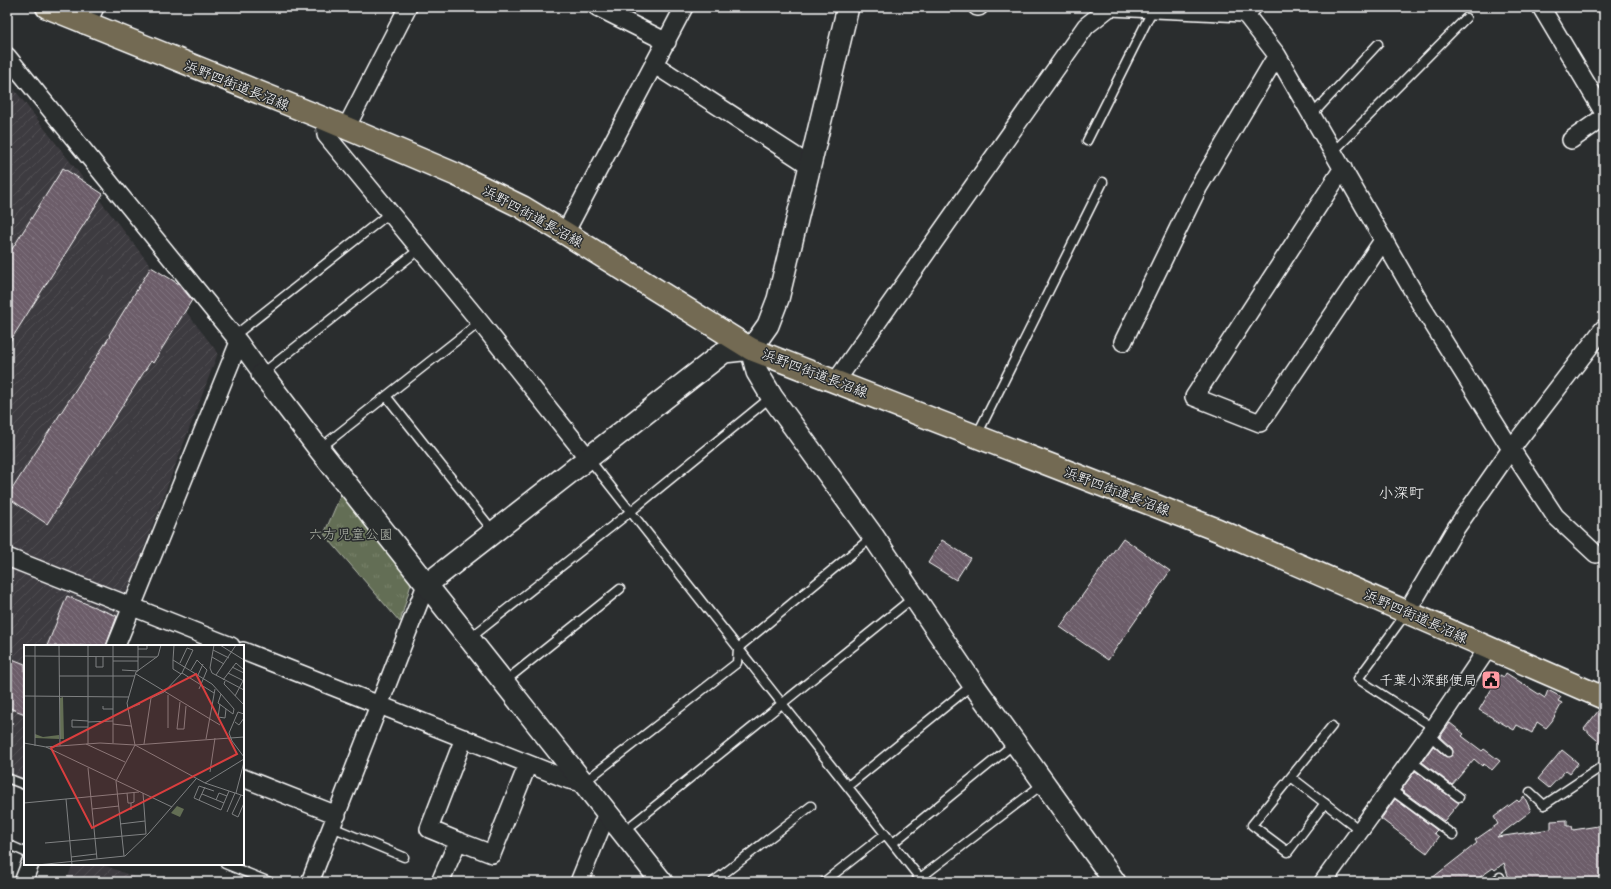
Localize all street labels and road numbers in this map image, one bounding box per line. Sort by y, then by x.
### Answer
street label: 浜野四街道長沼線 [182,55,293,114]
street label: 浜野四街道長沼線 [480,180,587,251]
street label: 浜野四街道長沼線 [759,344,871,401]
street label: 浜野四街道長沼線 [1061,462,1173,519]
street label: 浜野四街道長沼線 [1361,584,1471,647]

